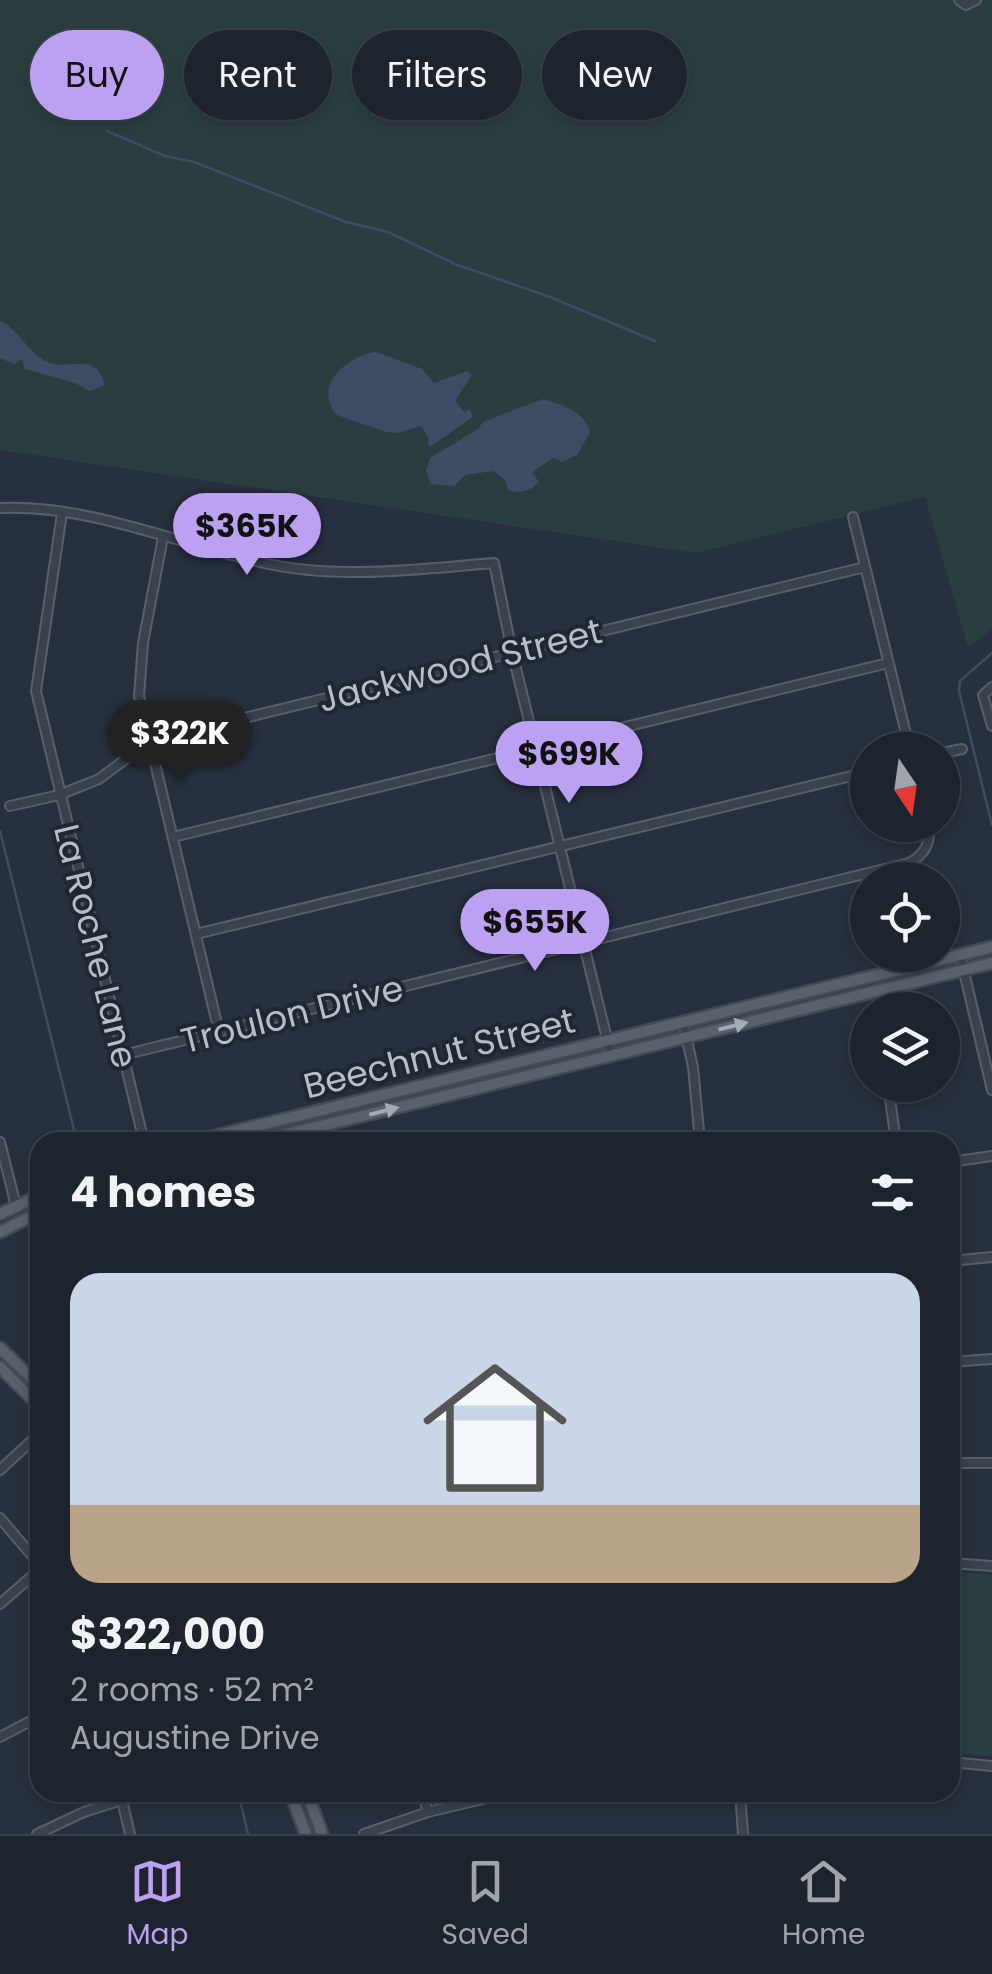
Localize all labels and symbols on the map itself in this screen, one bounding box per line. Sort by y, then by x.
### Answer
pin: $365K [177,493,317,578]
street label: Jackwood Street [313,606,607,724]
pin: $322K [110,700,250,785]
pin: $699K [499,721,639,806]
north arrow [850,732,960,842]
street label: La Roche Lane [42,819,150,1073]
pin: $655K [465,889,605,974]
street label: Troulon Drive [176,963,408,1065]
street label: Beechnut Street [298,996,580,1110]
one-way arrow [718,1018,749,1033]
one-way arrow [369,1103,400,1118]

